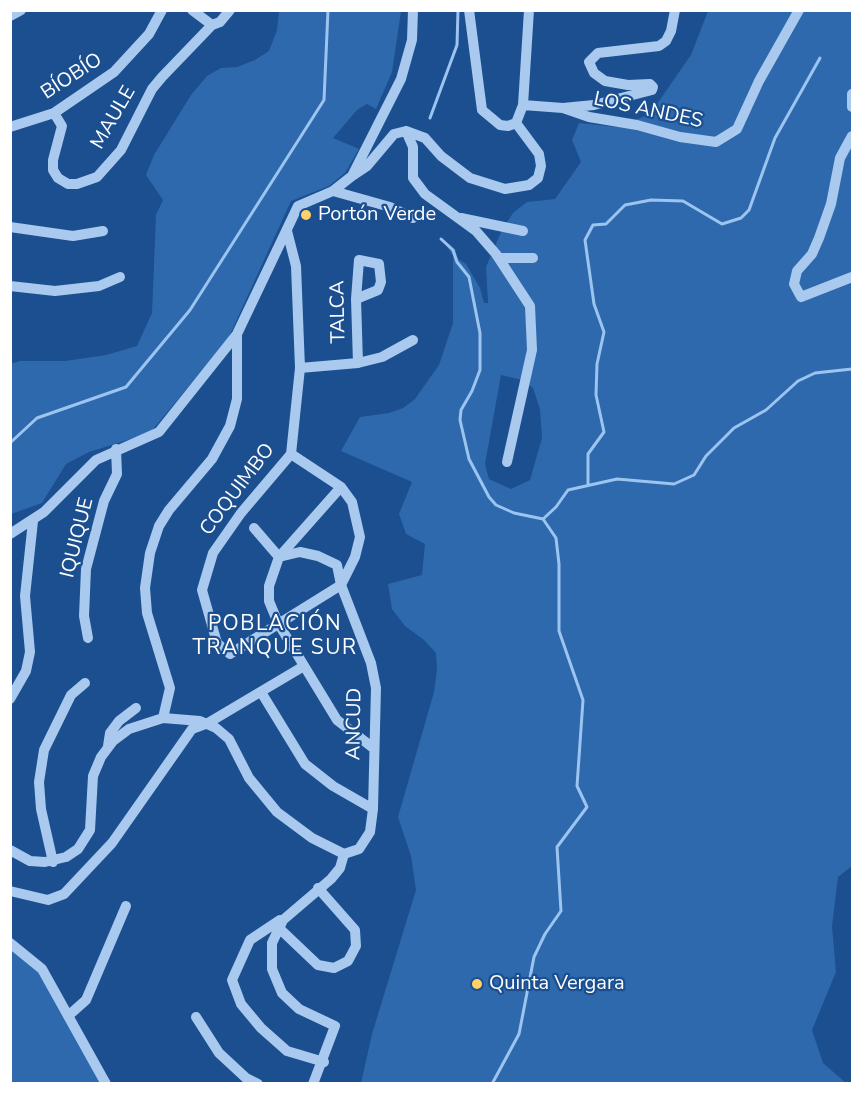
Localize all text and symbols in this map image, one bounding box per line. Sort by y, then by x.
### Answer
street label: BÍOBÍO [37,48,107,106]
street label: MAULE [86,82,142,154]
street label: LOS ANDES [591,88,705,134]
place label: Portón Verde [318,203,436,227]
marker: Portón Verde [299,208,313,222]
street label: TALCA [326,280,352,344]
street label: COQUIMBO [196,439,280,541]
street label: IQUIQUE [56,495,100,581]
district label: POBLACIÓN TRANQUE SUR [192,612,358,662]
street label: ANCUD [342,688,368,760]
place label: Quinta Vergara [489,972,625,996]
marker: Quinta Vergara [470,977,484,991]

